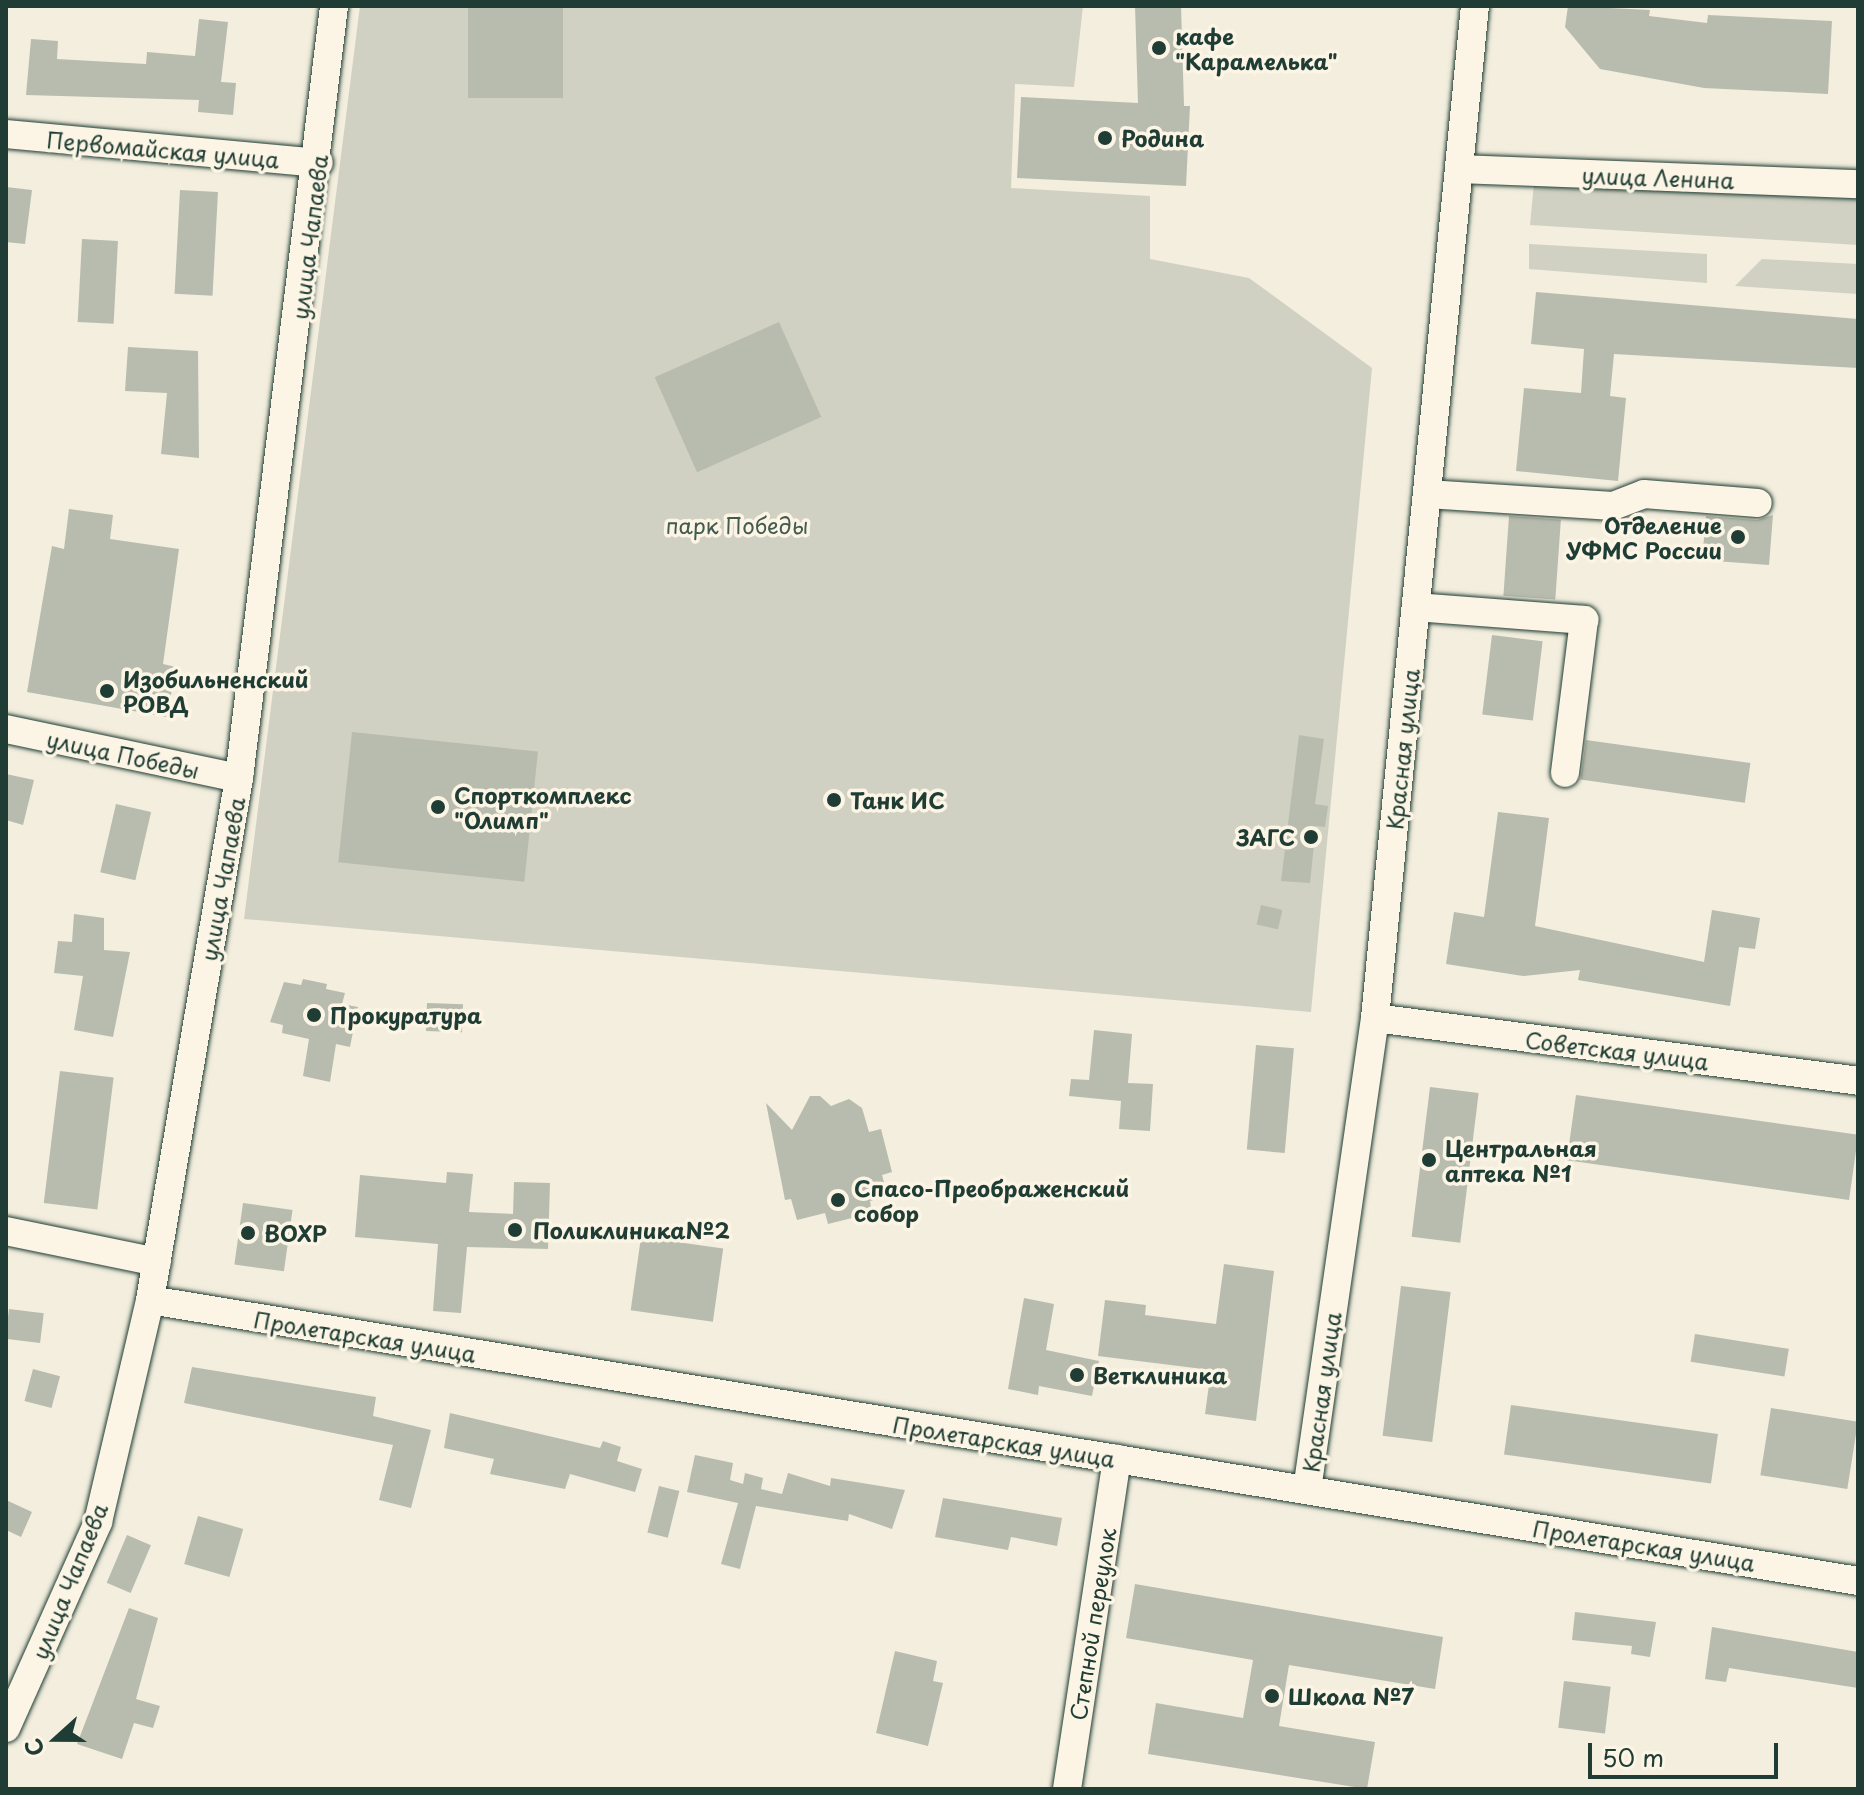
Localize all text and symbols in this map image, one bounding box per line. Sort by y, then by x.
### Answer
place label: кафе "Карамелька" [1175,22,1338,74]
marker: кафе "Карамелька" [1150,39,1168,57]
place label: Родина [1121,125,1204,151]
street label: Первомайская улица [45,126,281,172]
marker: Родина [1096,129,1114,147]
street label: улица Чапаева [286,153,332,321]
street label: улица Ленина [1581,161,1735,193]
place label: Отделение УФМС России [1564,511,1722,562]
park label: парк Победы [665,512,809,538]
marker: Отделение УФМС России [1729,528,1747,546]
place label: Изобильненский РОВД [123,665,309,716]
street label: Красная улица [1380,667,1424,831]
marker: Изобильненский РОВД [98,682,116,700]
street label: улица Победы [44,725,202,783]
place label: Спорткомплекс "Олимп" [454,781,632,832]
place label: Танк ИС [850,787,946,813]
marker: Танк ИС [825,791,843,809]
street label: улица Чапаева [195,795,249,963]
marker: Спорткомплекс "Олимп" [429,798,447,816]
place label: ЗАГС [1236,824,1295,850]
marker: ЗАГС [1302,828,1320,846]
place label: Прокуратура [330,1002,482,1028]
marker: Прокуратура [305,1006,323,1024]
street label: Советская улица [1523,1026,1711,1074]
place label: Центральная аптека №1 [1445,1134,1597,1186]
marker: Центральная аптека №1 [1420,1151,1438,1169]
place label: Спасо-Преображенский собор [854,1174,1129,1226]
marker: Спасо-Преображенский собор [829,1191,847,1209]
place label: Поликлиника№2 [533,1217,730,1243]
marker: Поликлиника№2 [504,1219,526,1241]
place label: ВОХР [264,1220,327,1246]
marker: ВОХР [239,1224,257,1242]
street label: Пролетарская улица [251,1305,479,1367]
street label: Красная улица [1297,1309,1345,1475]
place label: Ветклиника [1093,1362,1227,1388]
marker: Ветклиника [1068,1366,1086,1384]
street label: Пролетарская улица [890,1410,1118,1472]
street label: улица Чапаева [26,1499,112,1663]
street label: Пролетарская улица [1530,1514,1758,1576]
street label: Степной переулок [1064,1526,1120,1722]
place label: Школа №7 [1288,1683,1415,1709]
marker: Школа №7 [1263,1687,1281,1705]
north arrow [16,1699,96,1779]
scale bar [1592,1727,1782,1777]
text: С [15,1734,51,1761]
text: 50 m [1602,1739,1664,1775]

